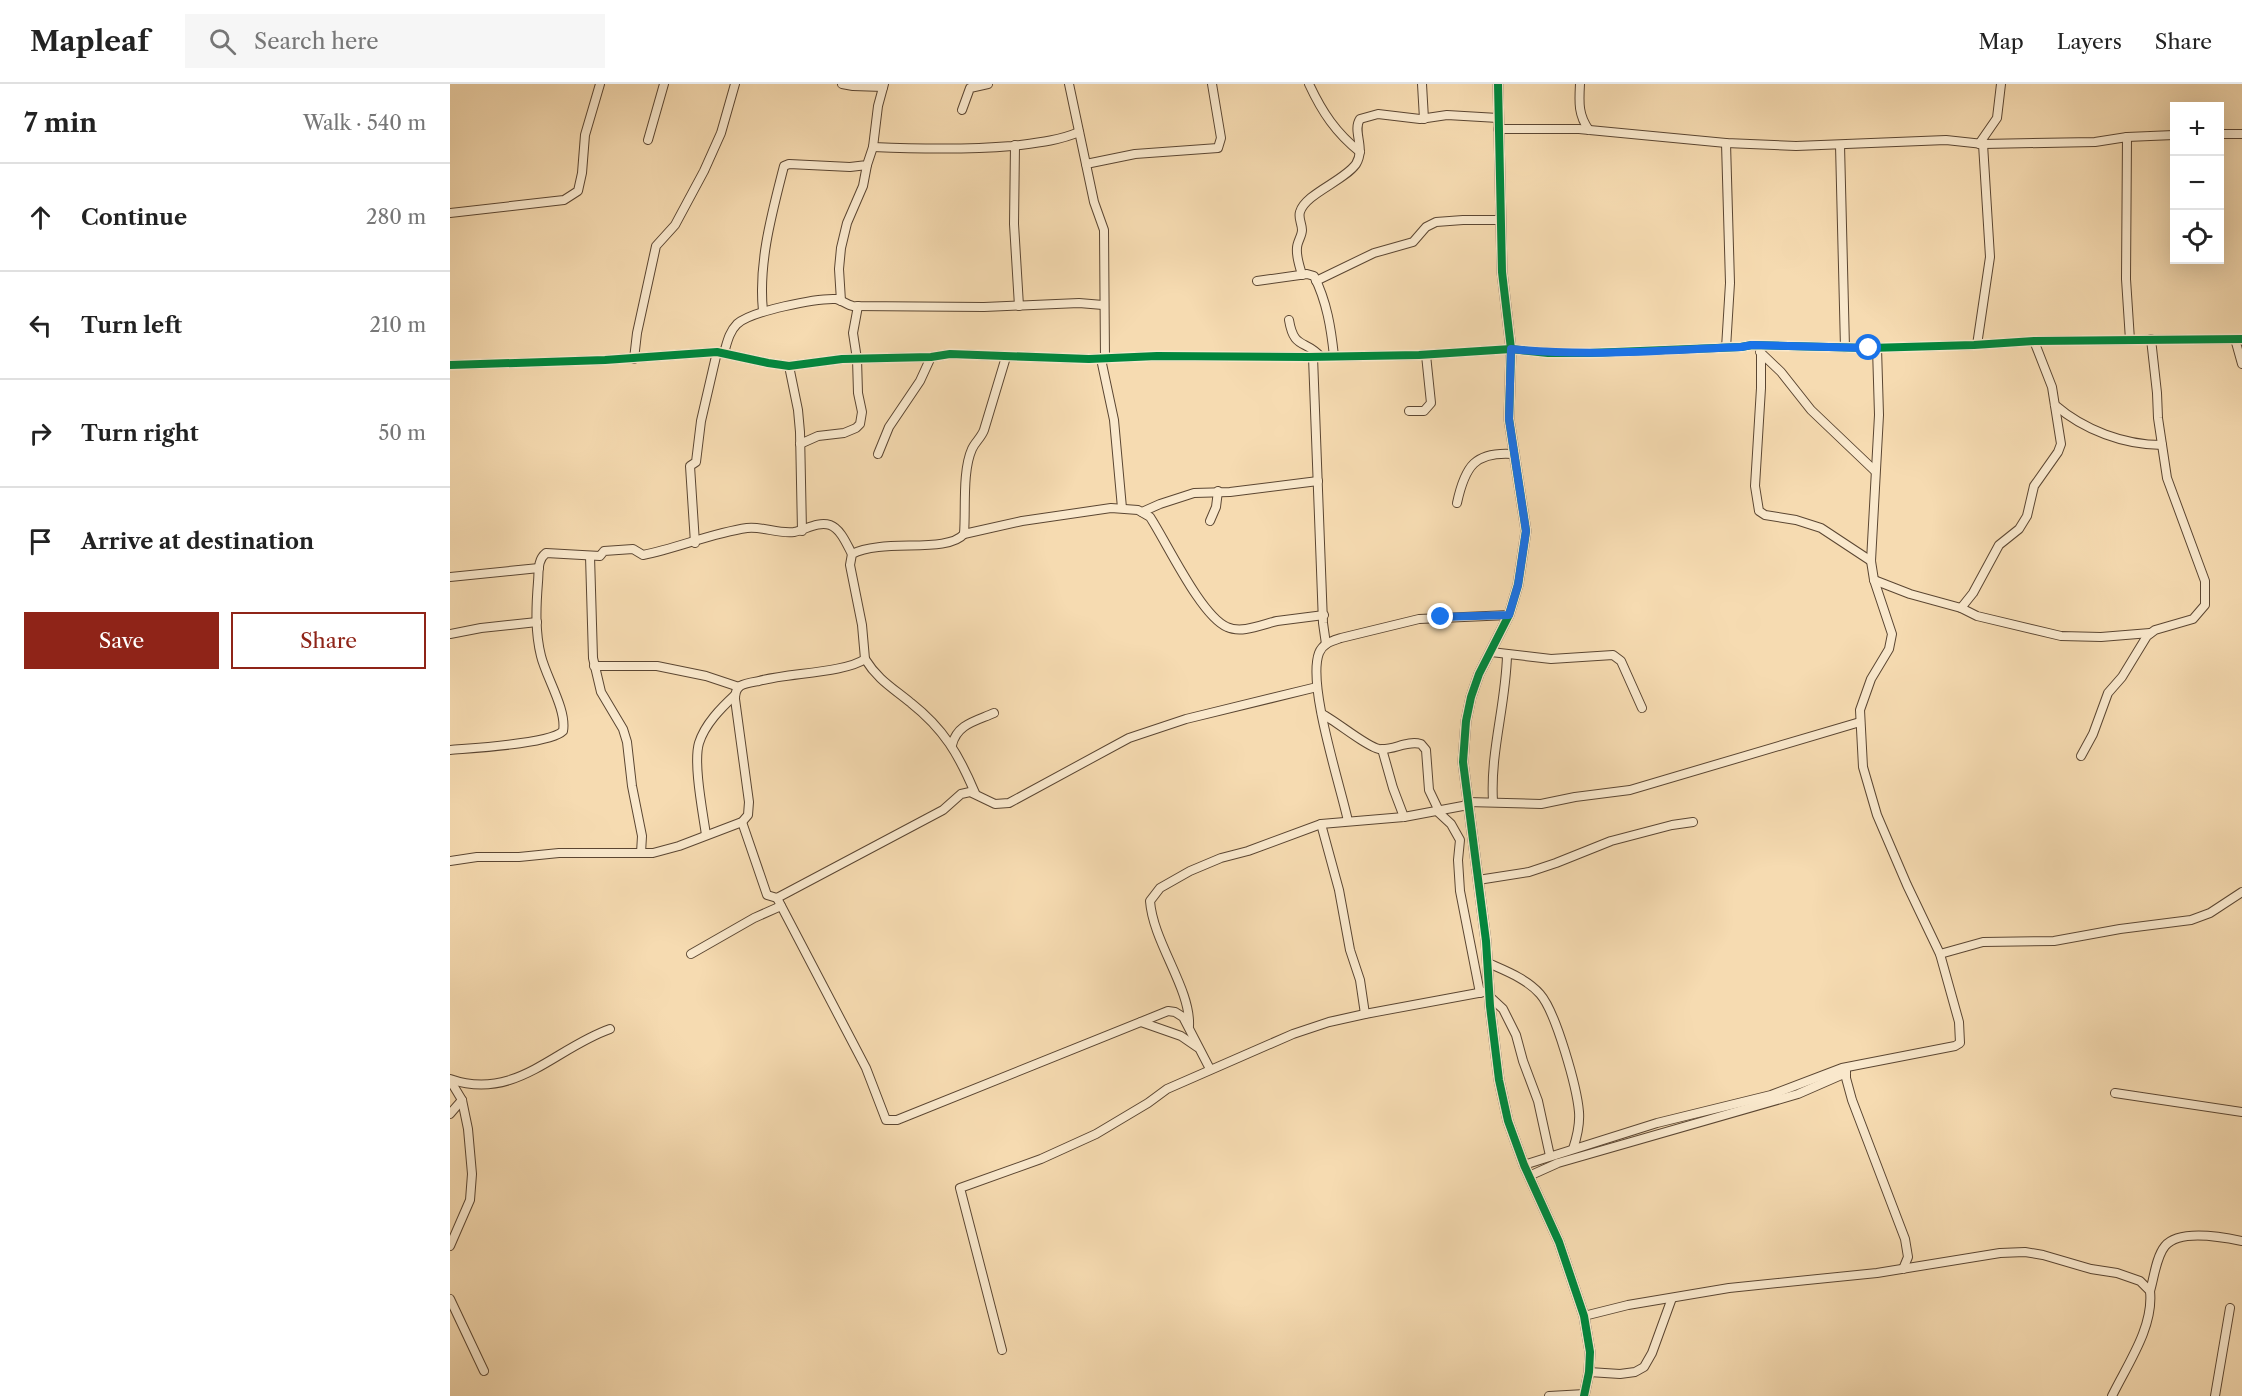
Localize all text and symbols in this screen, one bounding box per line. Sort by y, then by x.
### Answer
search box [185,14,605,68]
text: Mapleaf [30,24,149,58]
icon: search [206,25,239,58]
text: Search here [254,28,379,55]
text: Map [1979,29,2024,54]
text: Layers [2057,29,2122,54]
text: Share [2155,29,2212,54]
map controls [2170,102,2224,264]
button: + [2170,102,2224,156]
text: 7 min [24,107,97,139]
text: Walk · 540 m [303,111,426,135]
button: − [2170,156,2224,210]
icon: ahead [24,201,57,234]
text: Continue [81,204,187,231]
text: 280 m [366,205,426,229]
button: locate [2170,210,2224,264]
icon: left [24,309,57,342]
text: Turn left [81,312,182,339]
text: 210 m [369,313,426,337]
route start [1855,334,1881,360]
icon: right [24,417,57,450]
text: Turn right [81,420,199,447]
text: 50 m [379,421,426,445]
icon: arrive [24,525,57,558]
text: Arrive at destination [81,528,314,555]
route end [1427,603,1453,629]
button: Save [24,612,219,669]
button: Share [231,612,426,669]

